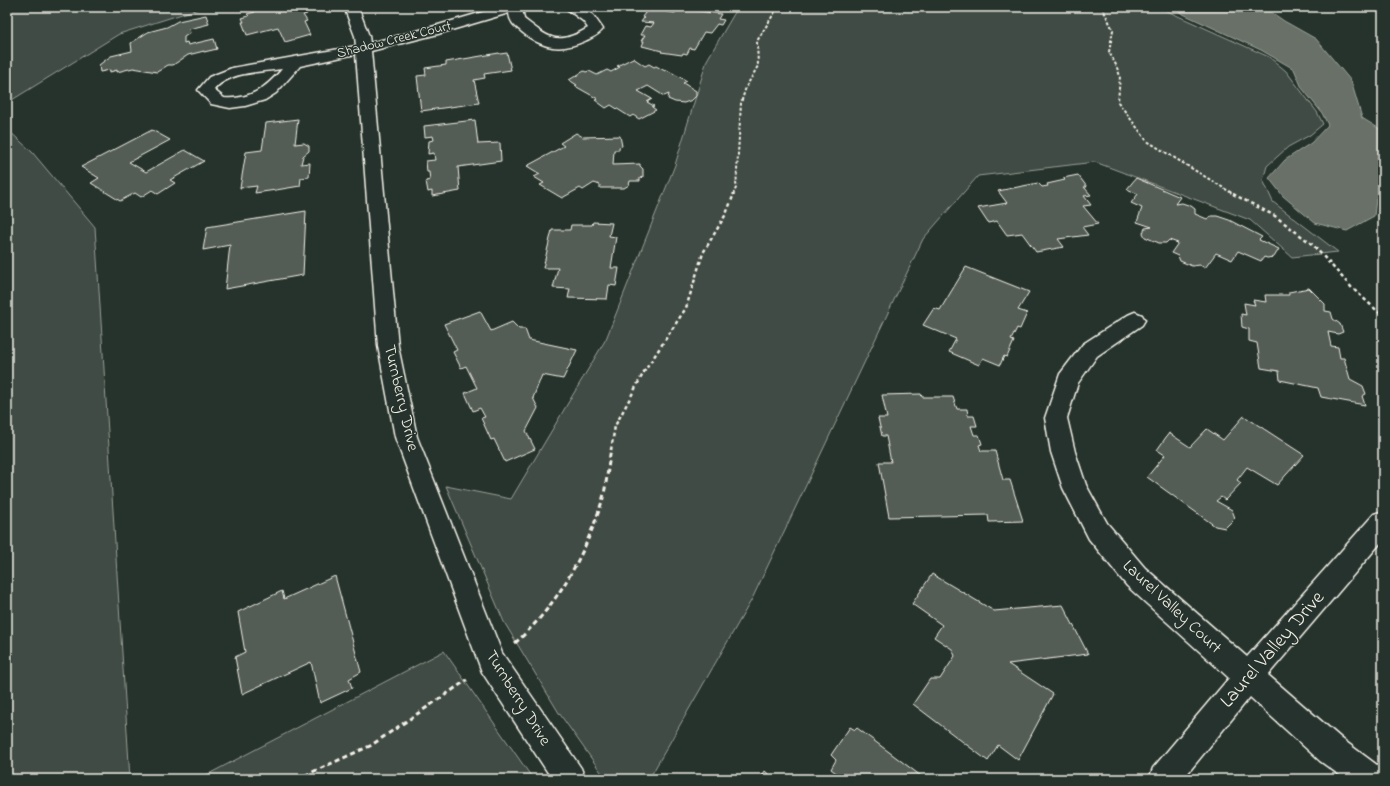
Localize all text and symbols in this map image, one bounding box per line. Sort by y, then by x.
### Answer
street label: Shadow Creek Court [335,16,454,64]
street label: Turnberry Drive [376,342,425,454]
street label: Laurel Valley Court [1116,554,1228,661]
street label: Laurel Valley Drive [1214,585,1332,715]
street label: Turnberry Drive [478,645,558,751]

